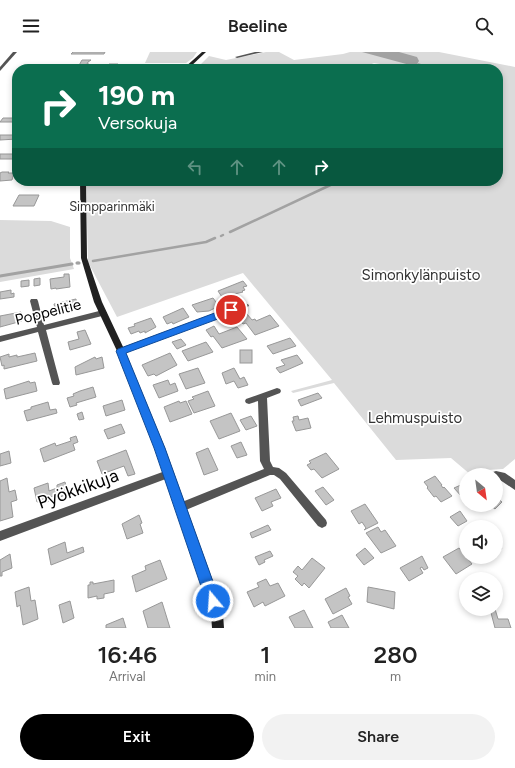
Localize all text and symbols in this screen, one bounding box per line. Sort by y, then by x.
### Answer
icon: menu [20,15,42,37]
text: Beeline [228,15,287,37]
icon: search [473,15,495,37]
text: 190 m [98,78,175,112]
icon: right [32,80,84,132]
text: Versokuja [98,112,177,134]
icon: left [184,156,206,178]
icon: ahead [226,156,248,178]
icon: ahead [268,156,290,178]
icon: right [310,156,332,178]
park label: Simpparinmäki [69,199,155,214]
park label: Simonkylänpuisto [361,266,481,284]
pin [214,293,248,327]
street label: Poppelitie [13,295,83,329]
icon: arrive [220,299,242,321]
park label: Lehmuspuisto [368,409,463,427]
street label: Pyökkikuja [35,464,121,514]
north arrow [459,468,503,512]
map controls [459,468,503,616]
button: sound [459,520,503,564]
button: layers [459,572,503,616]
position arrow [192,580,234,622]
text: 16:46 [98,640,157,669]
text: 1 [260,640,270,669]
text: 280 [373,640,417,669]
text: Arrival [109,669,146,684]
text: min [255,669,276,684]
text: m [390,669,401,684]
button: Exit [20,714,254,760]
button: Share [262,714,495,760]

